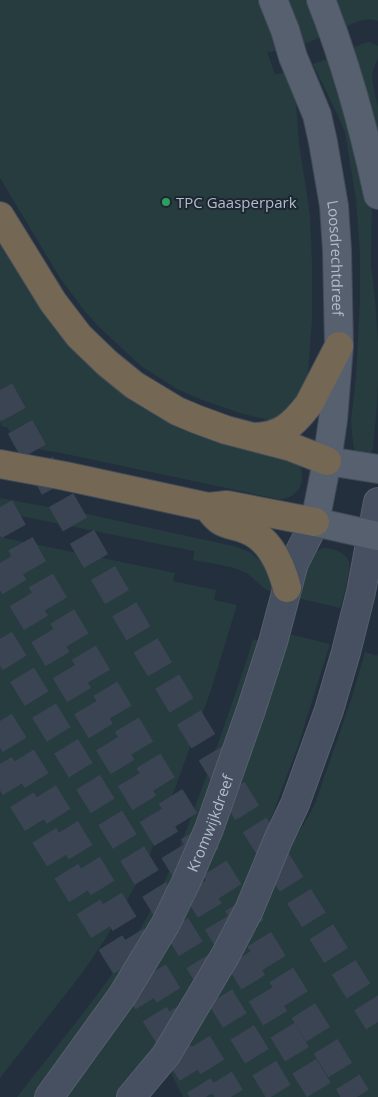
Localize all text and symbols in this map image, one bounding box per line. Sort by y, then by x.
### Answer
place label: TPC Gaasperpark [176,192,297,212]
marker: TPC Gaasperpark [160,196,172,208]
street label: Loosdrechtdreef [323,199,348,317]
street label: Kromwijkdreef [182,771,238,875]

